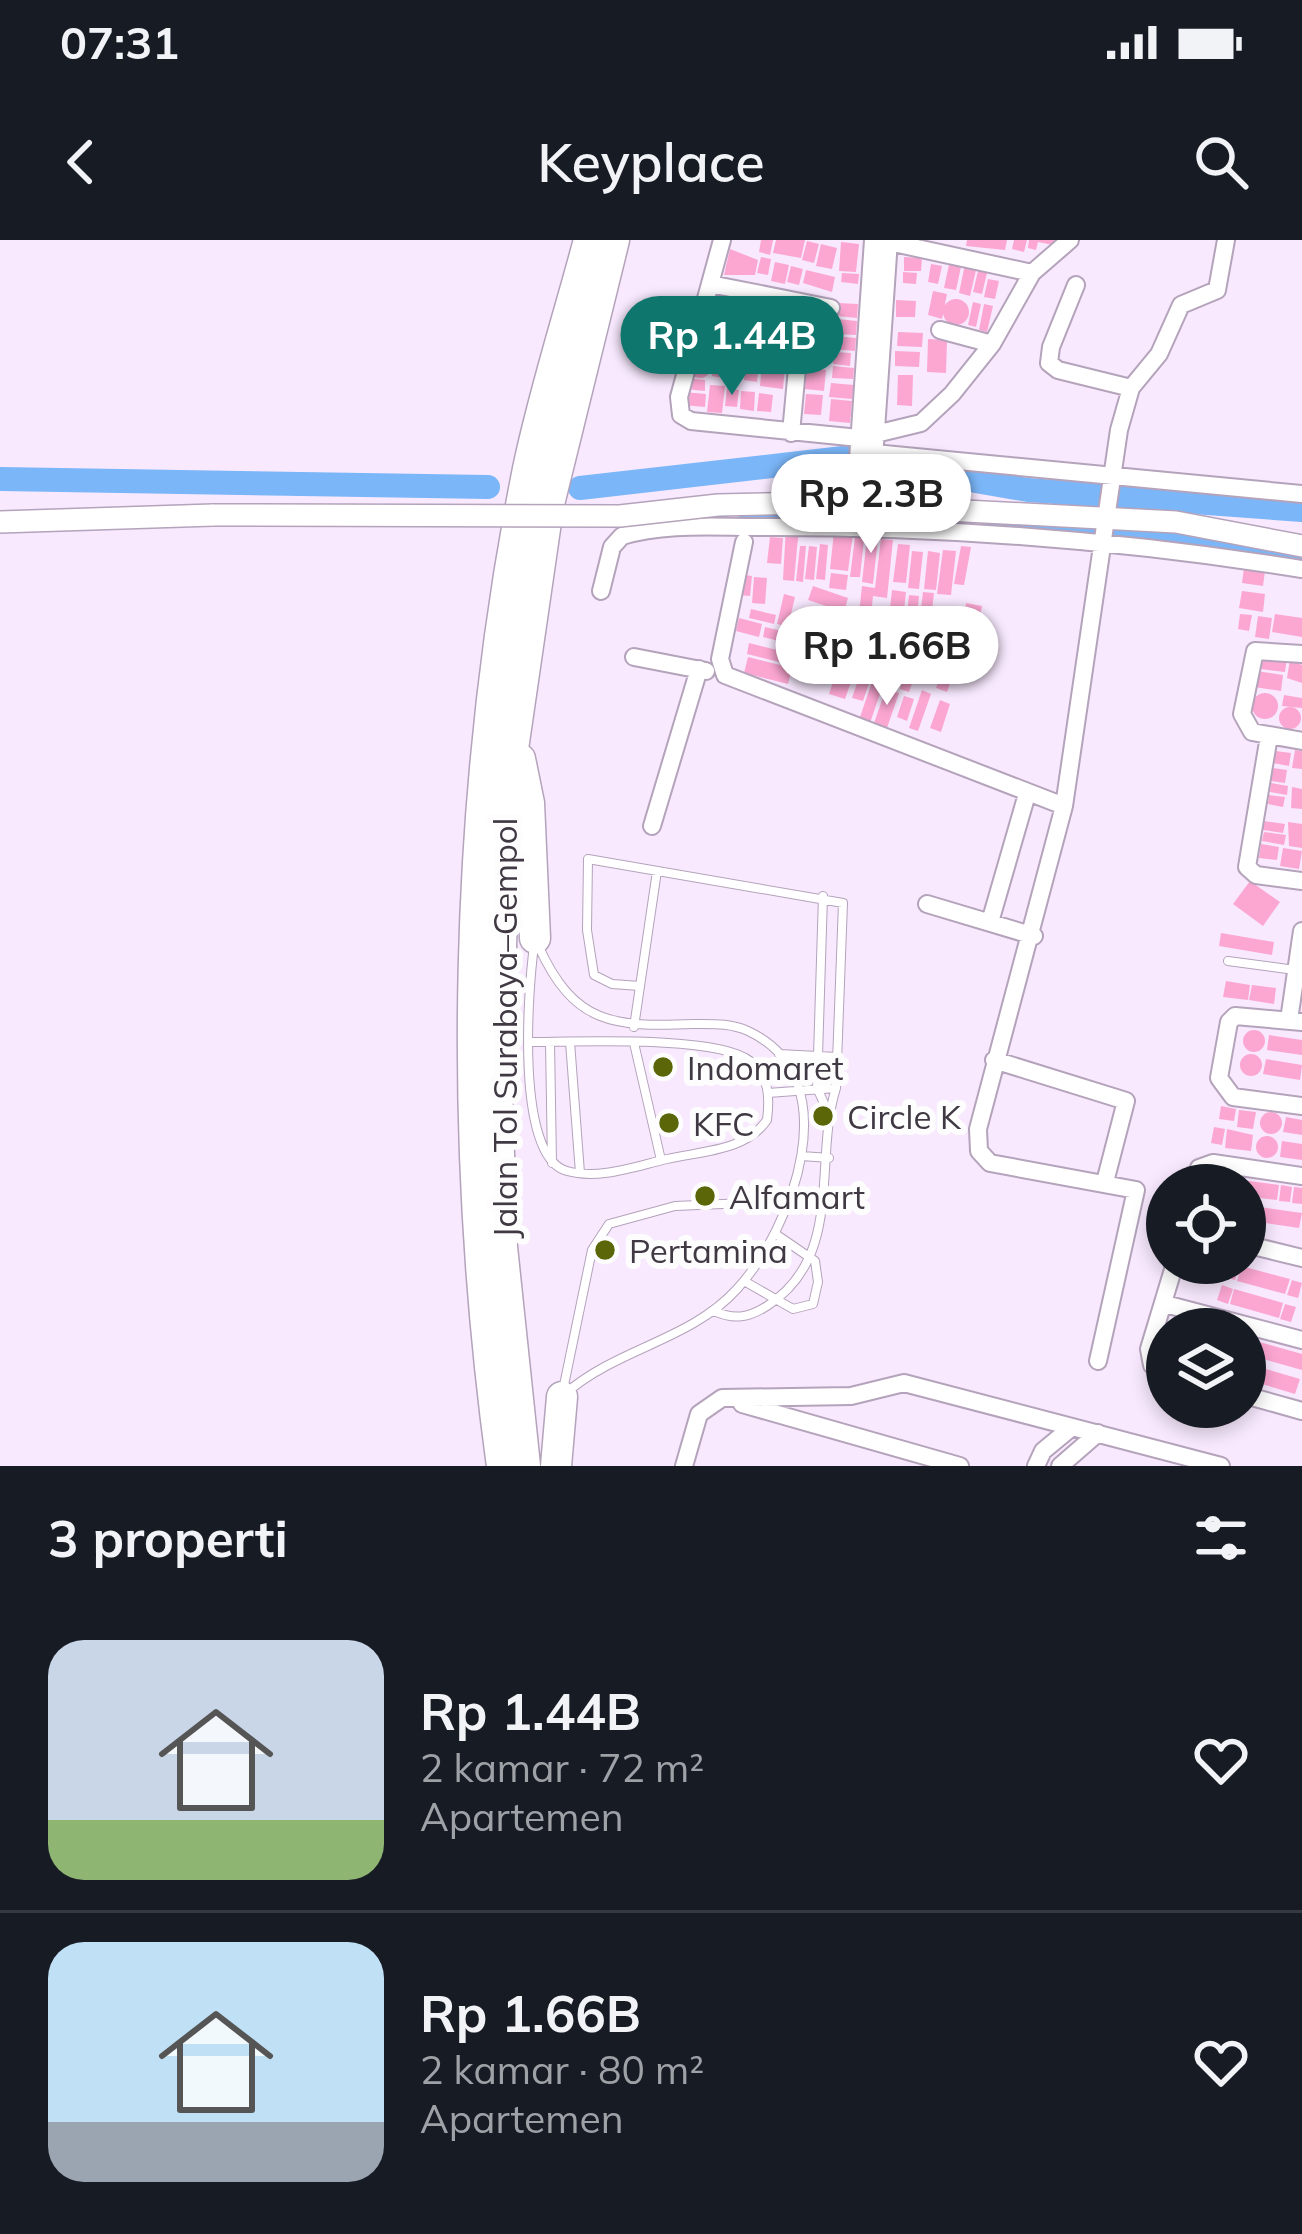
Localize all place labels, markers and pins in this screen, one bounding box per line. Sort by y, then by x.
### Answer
pin: Rp 1.44B [608,296,856,398]
pin: Rp 2.3B [760,454,982,556]
pin: Rp 1.66B [763,606,1011,708]
place label: Indomaret [687,1047,844,1088]
marker: Indomaret [650,1054,676,1080]
place label: Circle K [847,1096,962,1137]
place label: KFC [693,1103,755,1144]
marker: Circle K [810,1103,836,1129]
marker: KFC [656,1110,682,1136]
place label: Alfamart [729,1176,865,1217]
marker: Alfamart [692,1183,718,1209]
place label: Pertamina [629,1230,788,1271]
marker: Pertamina [592,1237,618,1263]

